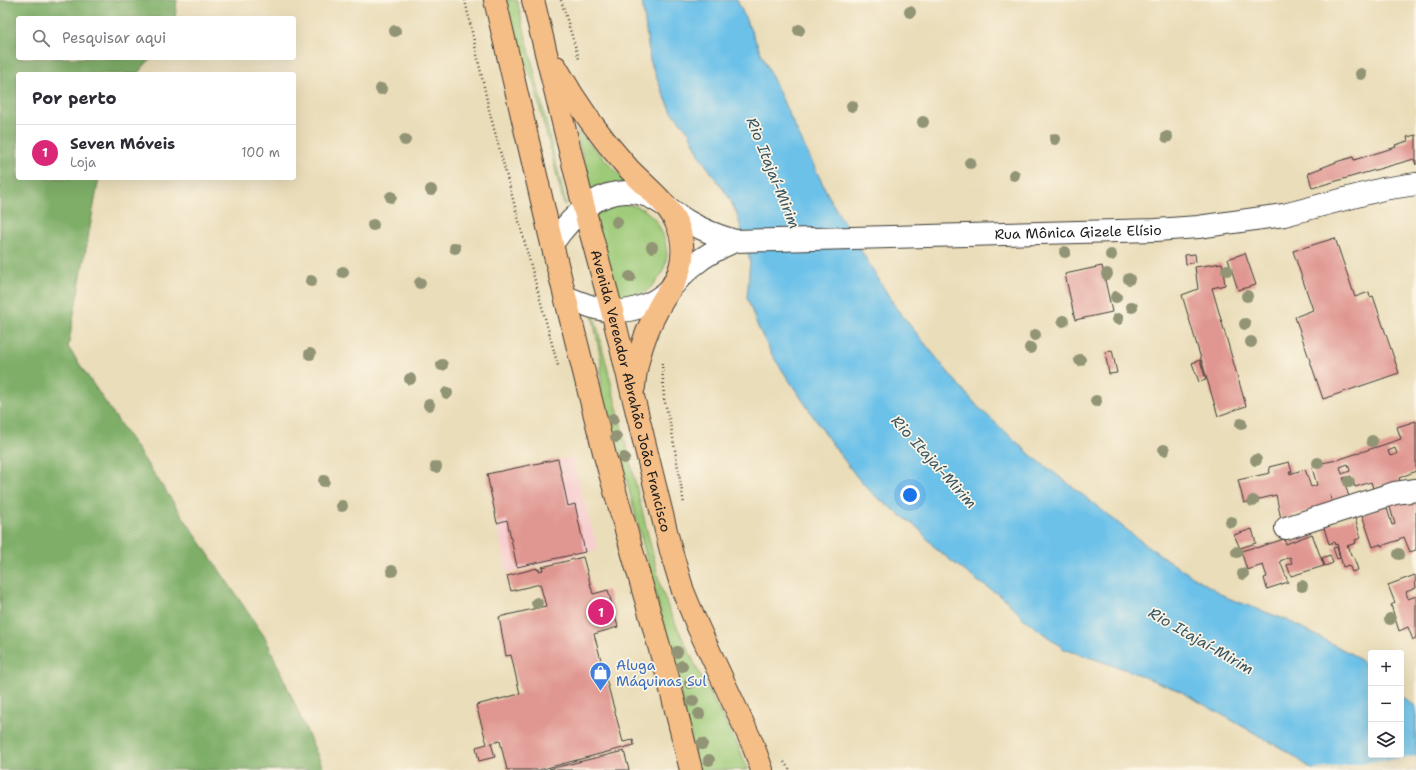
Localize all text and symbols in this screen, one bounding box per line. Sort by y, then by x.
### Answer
search box [16,16,296,60]
icon: search [30,27,52,49]
text: Pesquisar aqui [62,28,166,48]
text: Por perto [32,87,117,109]
water label: Rio Itajaí-Mirim [742,114,804,232]
text: Seven Móveis [70,134,175,154]
text: 1 [42,144,48,161]
text: 100 m [241,144,280,161]
text: Loja [70,154,96,171]
street label: Rua Mônica Gizele Elísio [994,221,1162,243]
street label: Avenida Vereador Abrahão João Francisco [587,248,675,534]
water label: Rio Itajaí-Mirim [887,411,981,513]
your location [900,485,920,505]
pin: 1 [588,597,614,627]
water label: Rio Itajaí-Mirim [1145,603,1257,679]
map controls [1368,650,1404,758]
button: + [1368,650,1404,686]
place label: Aluga Máquinas Sul [616,656,708,690]
shop icon: Aluga Máquinas Sul [588,660,614,693]
button: − [1368,686,1404,722]
button: layers [1368,722,1404,758]

